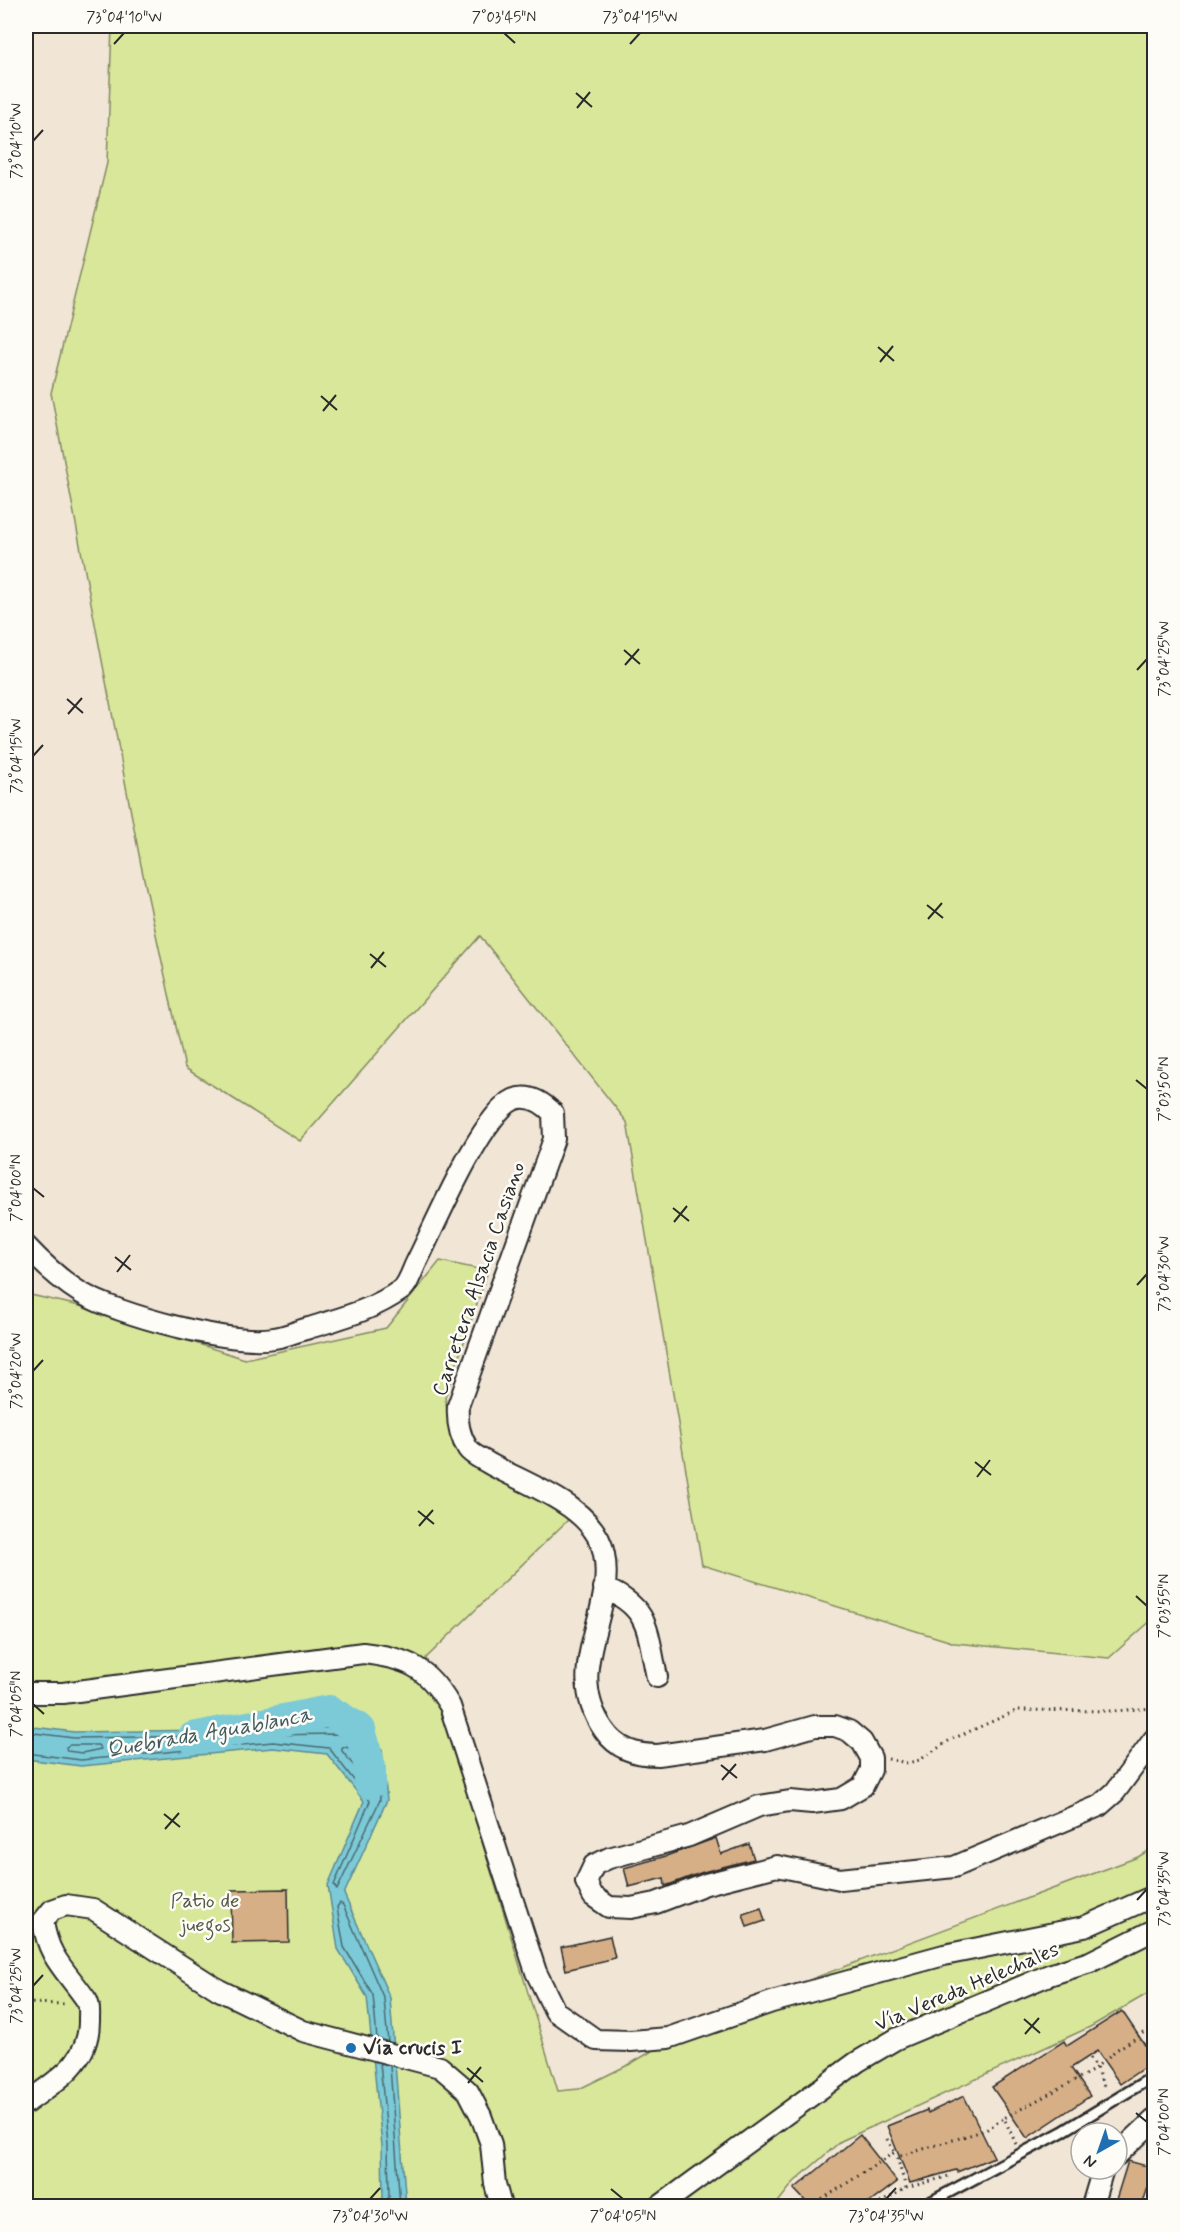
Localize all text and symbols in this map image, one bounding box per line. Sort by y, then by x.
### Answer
text: 73°04'10"W [86,8,162,28]
text: 7°03'45"N [472,8,536,28]
text: 73°04'15"W [603,8,677,28]
text: 73°04'10"W [7,103,27,179]
text: 73°04'25"W [1155,621,1175,697]
text: 73°04'15"W [7,719,27,793]
text: 7°03'50"N [1155,1056,1175,1122]
text: 7°04'00"N [7,1154,27,1222]
street label: Carretera Alsacia Casiano [426,1158,532,1400]
text: 73°04'30"W [1155,1236,1175,1312]
text: 73°04'20"W [7,1333,27,1409]
text: 7°03'55"N [1155,1574,1175,1638]
text: 7°04'05"N [7,1671,27,1737]
water label: Quebrada Aguablanca [104,1701,315,1766]
text: 73°04'35"W [1155,1851,1175,1927]
park label: Patio de juegos [170,1887,240,1941]
street label: Vía Vereda Helechales [870,1935,1064,2039]
text: 73°04'25"W [7,1948,27,2024]
place label: Vía crucis I [363,2034,462,2062]
marker: Vía crucis I [344,2041,358,2055]
text: 7°04'00"N [1155,2088,1175,2156]
north arrow [1069,2121,1129,2181]
text: N [1079,2150,1101,2173]
text: 73°04'30"W [332,2207,408,2227]
text: 7°04'05"N [590,2207,656,2227]
text: 73°04'35"W [848,2207,924,2227]

